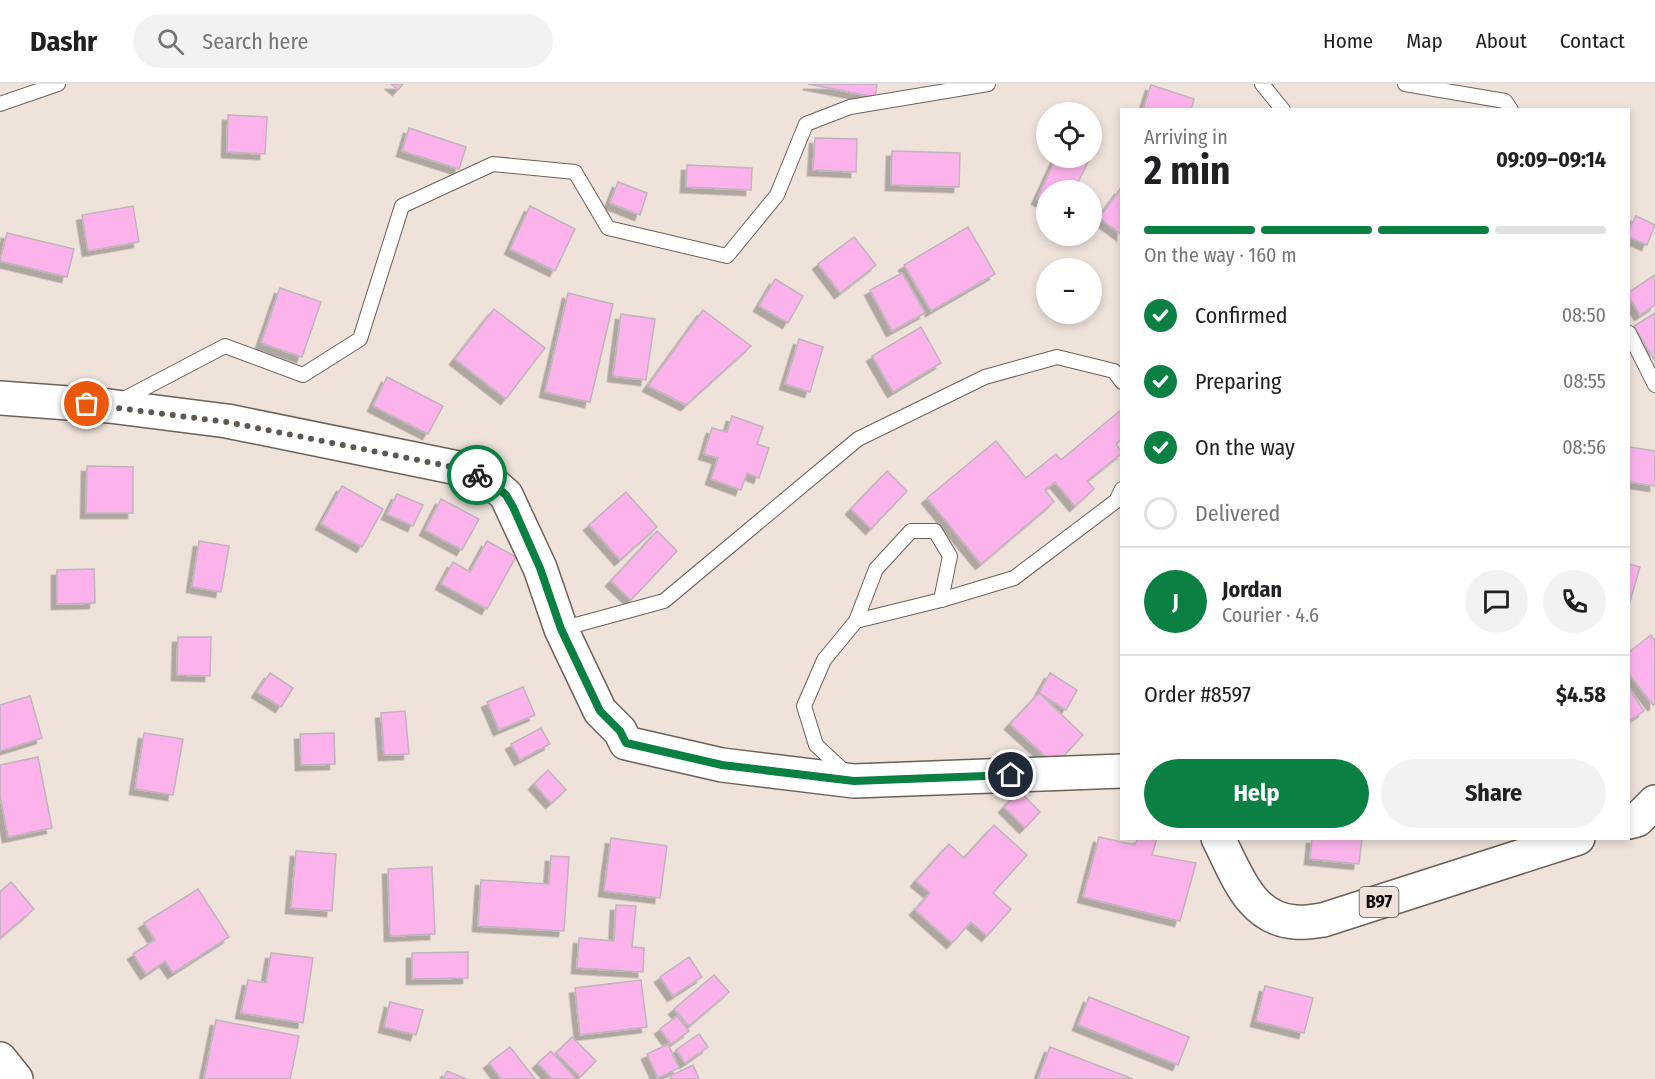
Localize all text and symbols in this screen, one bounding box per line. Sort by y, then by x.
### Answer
search box [133,14,553,68]
text: Dashr [30,25,97,58]
icon: search [154,25,187,58]
text: Search here [202,28,308,55]
text: Home [1323,28,1373,54]
text: Map [1406,28,1443,54]
text: About [1476,28,1527,54]
text: Contact [1560,28,1625,54]
map controls [1036,102,1102,324]
button: locate [1036,102,1102,168]
text: Arriving in [1144,125,1228,149]
text: 09:09–09:14 [1496,146,1606,173]
text: 2 min [1144,148,1230,194]
button: + [1036,180,1102,246]
text: On the way · 160 m [1144,243,1297,267]
button: − [1036,258,1102,324]
icon: check [1144,299,1177,332]
text: Confirmed [1195,302,1288,329]
text: 08:50 [1562,303,1606,327]
icon: check [1144,365,1177,398]
text: Preparing [1195,368,1281,395]
text: 08:55 [1563,369,1606,393]
pin [61,378,112,429]
icon: bag [70,387,103,420]
icon: check [1144,431,1177,464]
text: On the way [1195,434,1295,461]
text: 08:56 [1562,435,1606,459]
courier [447,445,507,505]
icon: bike [461,459,494,492]
text: Delivered [1195,500,1280,527]
button: chat [1465,570,1528,633]
button: phone [1543,570,1606,633]
text: Jordan [1222,576,1282,603]
text: J [1172,588,1179,615]
text: Courier · 4.6 [1222,603,1319,627]
text: Order #8597 [1144,681,1251,708]
text: $4.58 [1556,681,1606,708]
pin [985,749,1036,800]
icon: home [994,758,1027,791]
button: Help [1144,759,1369,828]
button: Share [1381,759,1606,828]
road number: B97 [1360,887,1398,917]

